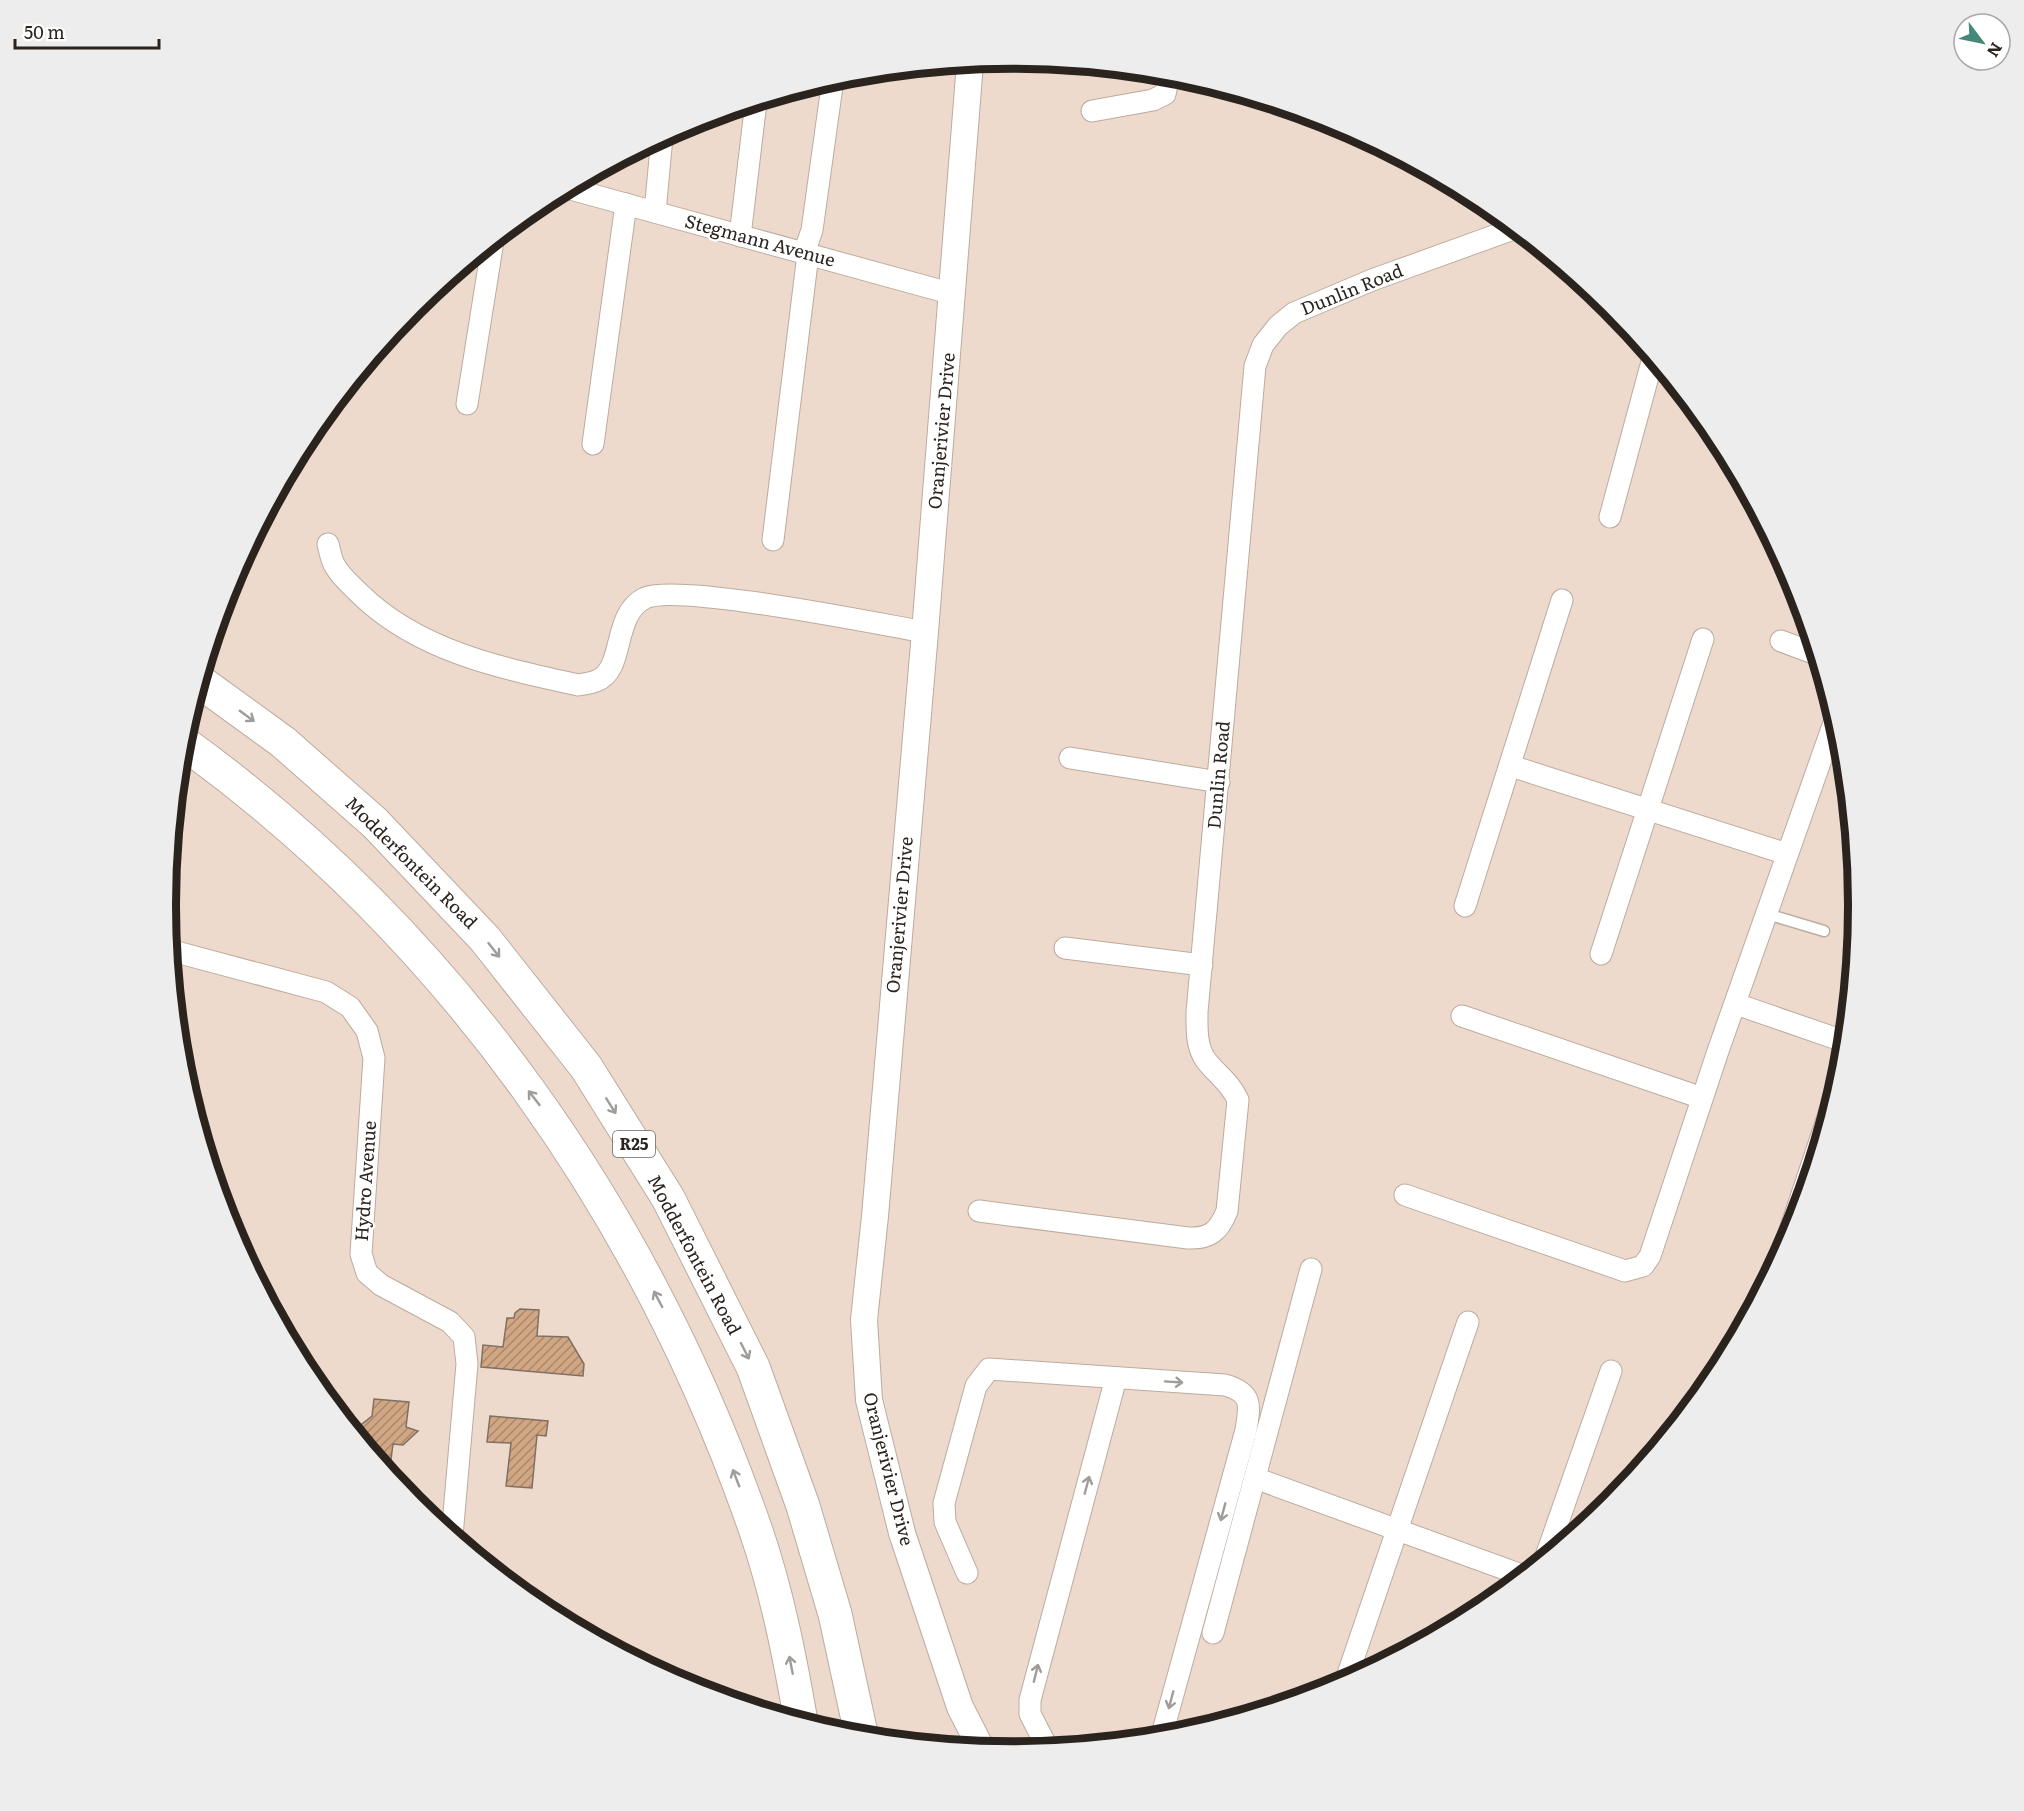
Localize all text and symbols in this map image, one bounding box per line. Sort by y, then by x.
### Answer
scale bar [15,12,159,50]
north arrow [1952,12,2012,72]
text: 50 m [24,18,65,45]
text: N [1982,38,2009,63]
street label: Stegmann Avenue [682,207,839,273]
street label: Dunlin Road [1296,256,1407,321]
street label: Oranjerivier Drive [920,351,961,510]
one-way arrow [238,709,254,722]
street label: Dunlin Road [1199,720,1236,830]
street label: Modderfontein Road [340,790,484,934]
street label: Oranjerivier Drive [878,835,919,994]
one-way arrow [487,942,500,958]
one-way arrow [528,1090,541,1106]
one-way arrow [605,1097,617,1114]
street label: Hydro Avenue [347,1120,382,1242]
road number: R25 [613,1131,655,1157]
street label: Modderfontein Road [642,1169,749,1339]
one-way arrow [652,1291,663,1309]
one-way arrow [739,1341,751,1359]
one-way arrow [1164,1377,1184,1388]
street label: Oranjerivier Drive [857,1389,922,1548]
one-way arrow [730,1469,741,1488]
one-way arrow [1082,1476,1093,1495]
one-way arrow [1217,1502,1229,1521]
one-way arrow [785,1656,796,1675]
one-way arrow [1030,1664,1042,1683]
one-way arrow [1165,1690,1177,1709]

